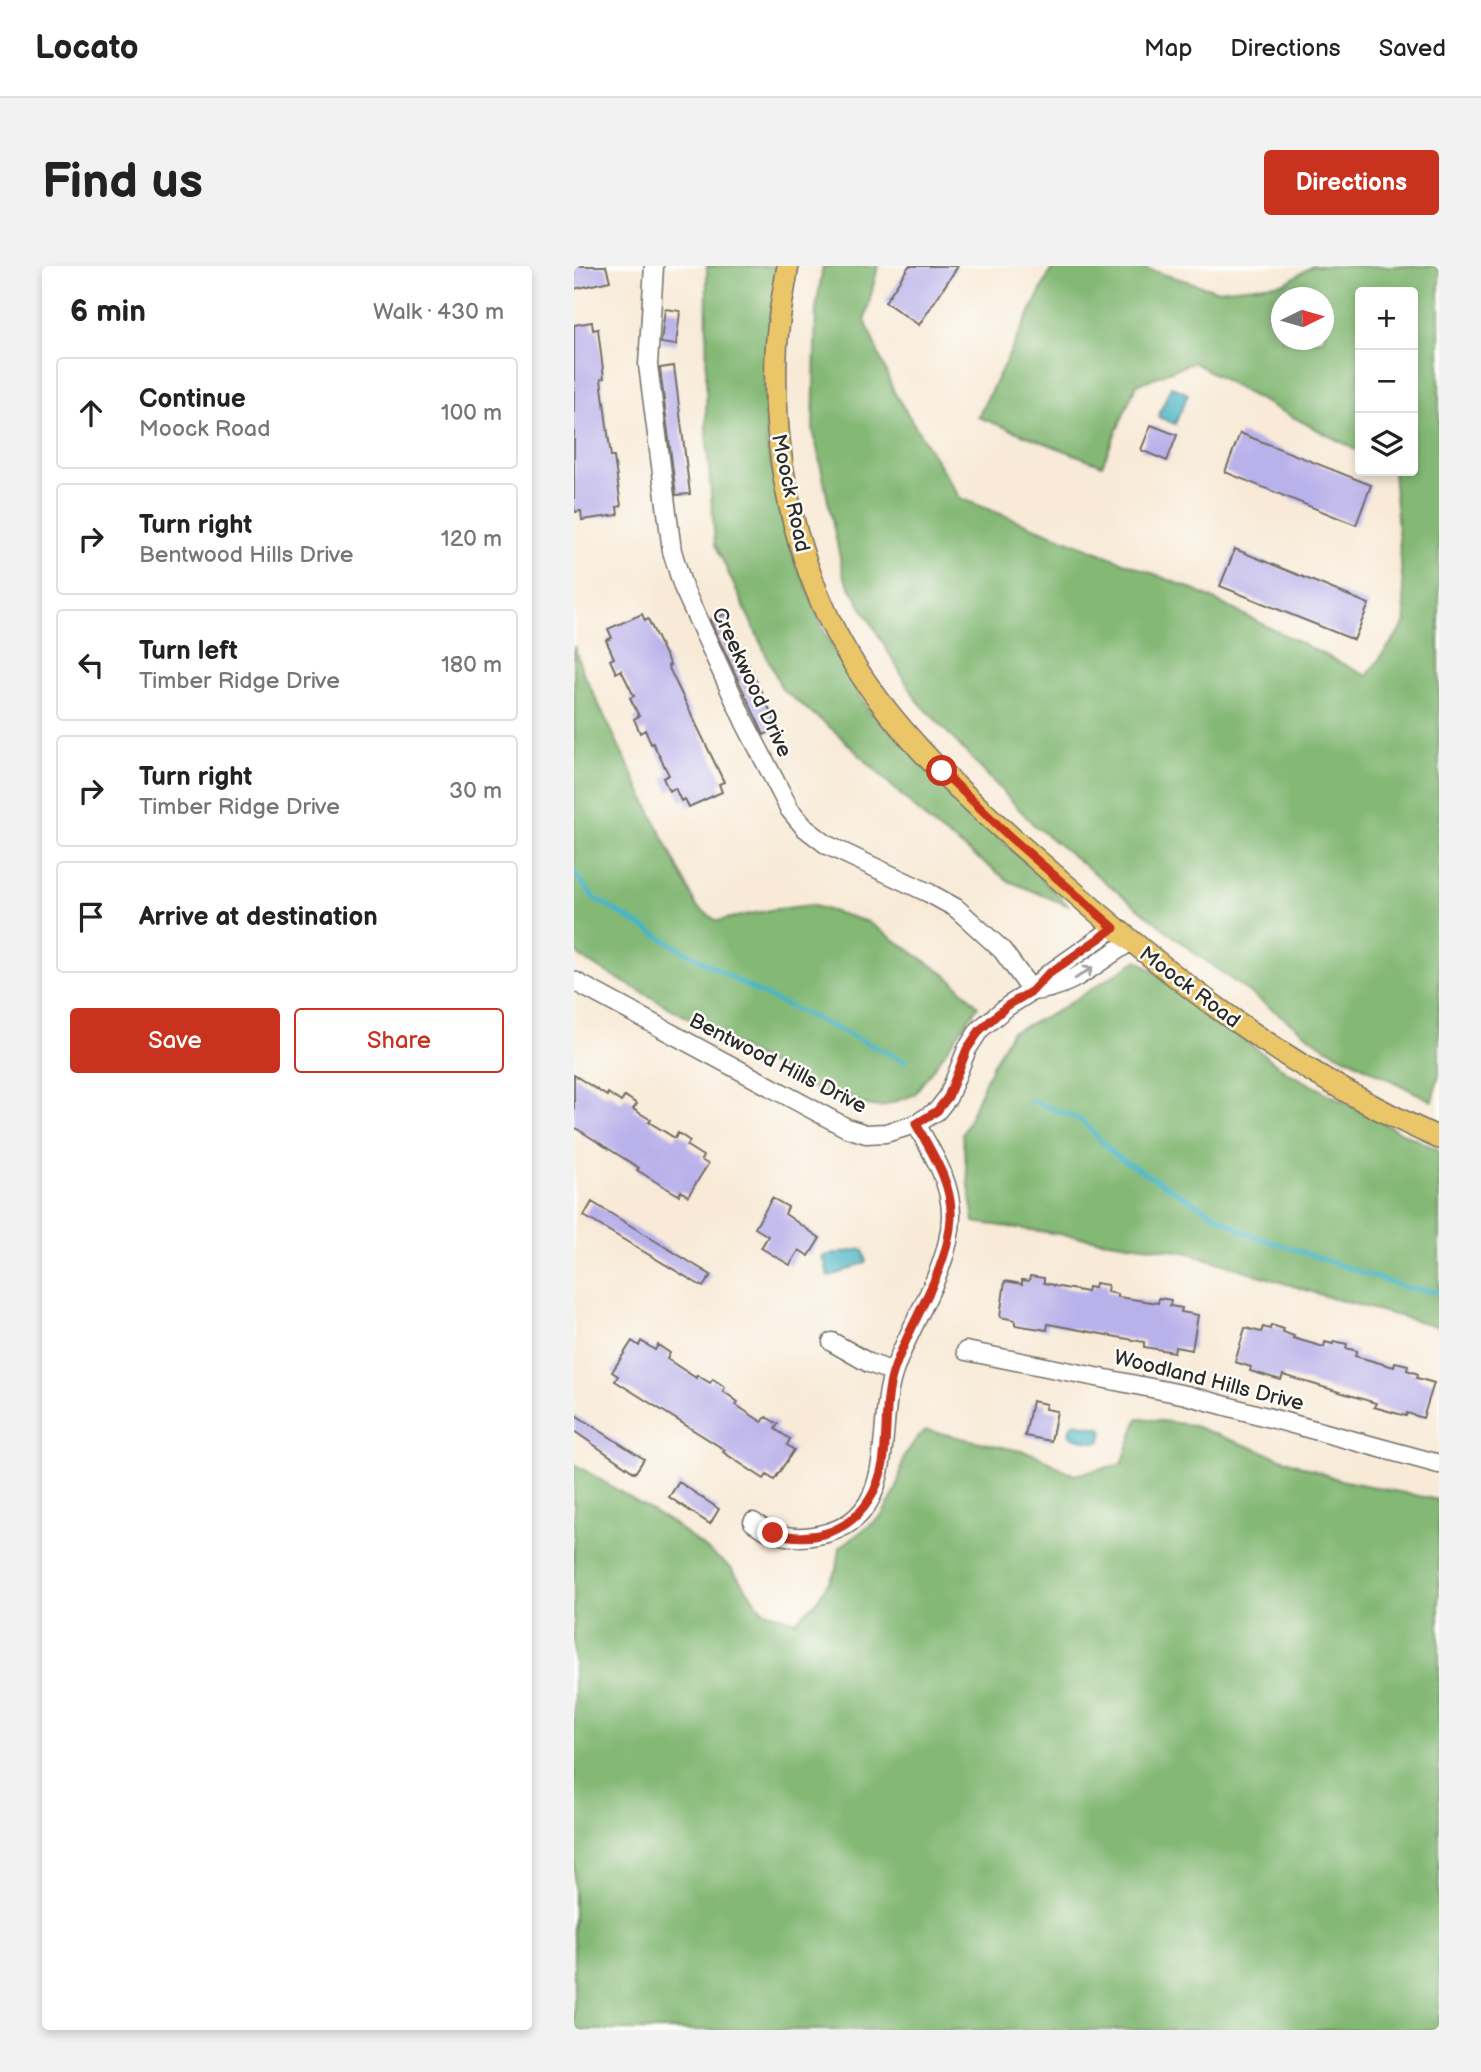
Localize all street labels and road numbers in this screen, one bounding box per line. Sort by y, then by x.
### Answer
street label: Moock Road [766,432,815,554]
street label: Creekwood Drive [706,603,797,761]
street label: Moock Road [1134,941,1245,1033]
street label: Bentwood Hills Drive [685,1008,871,1119]
street label: Woodland Hills Drive [1111,1345,1306,1416]

